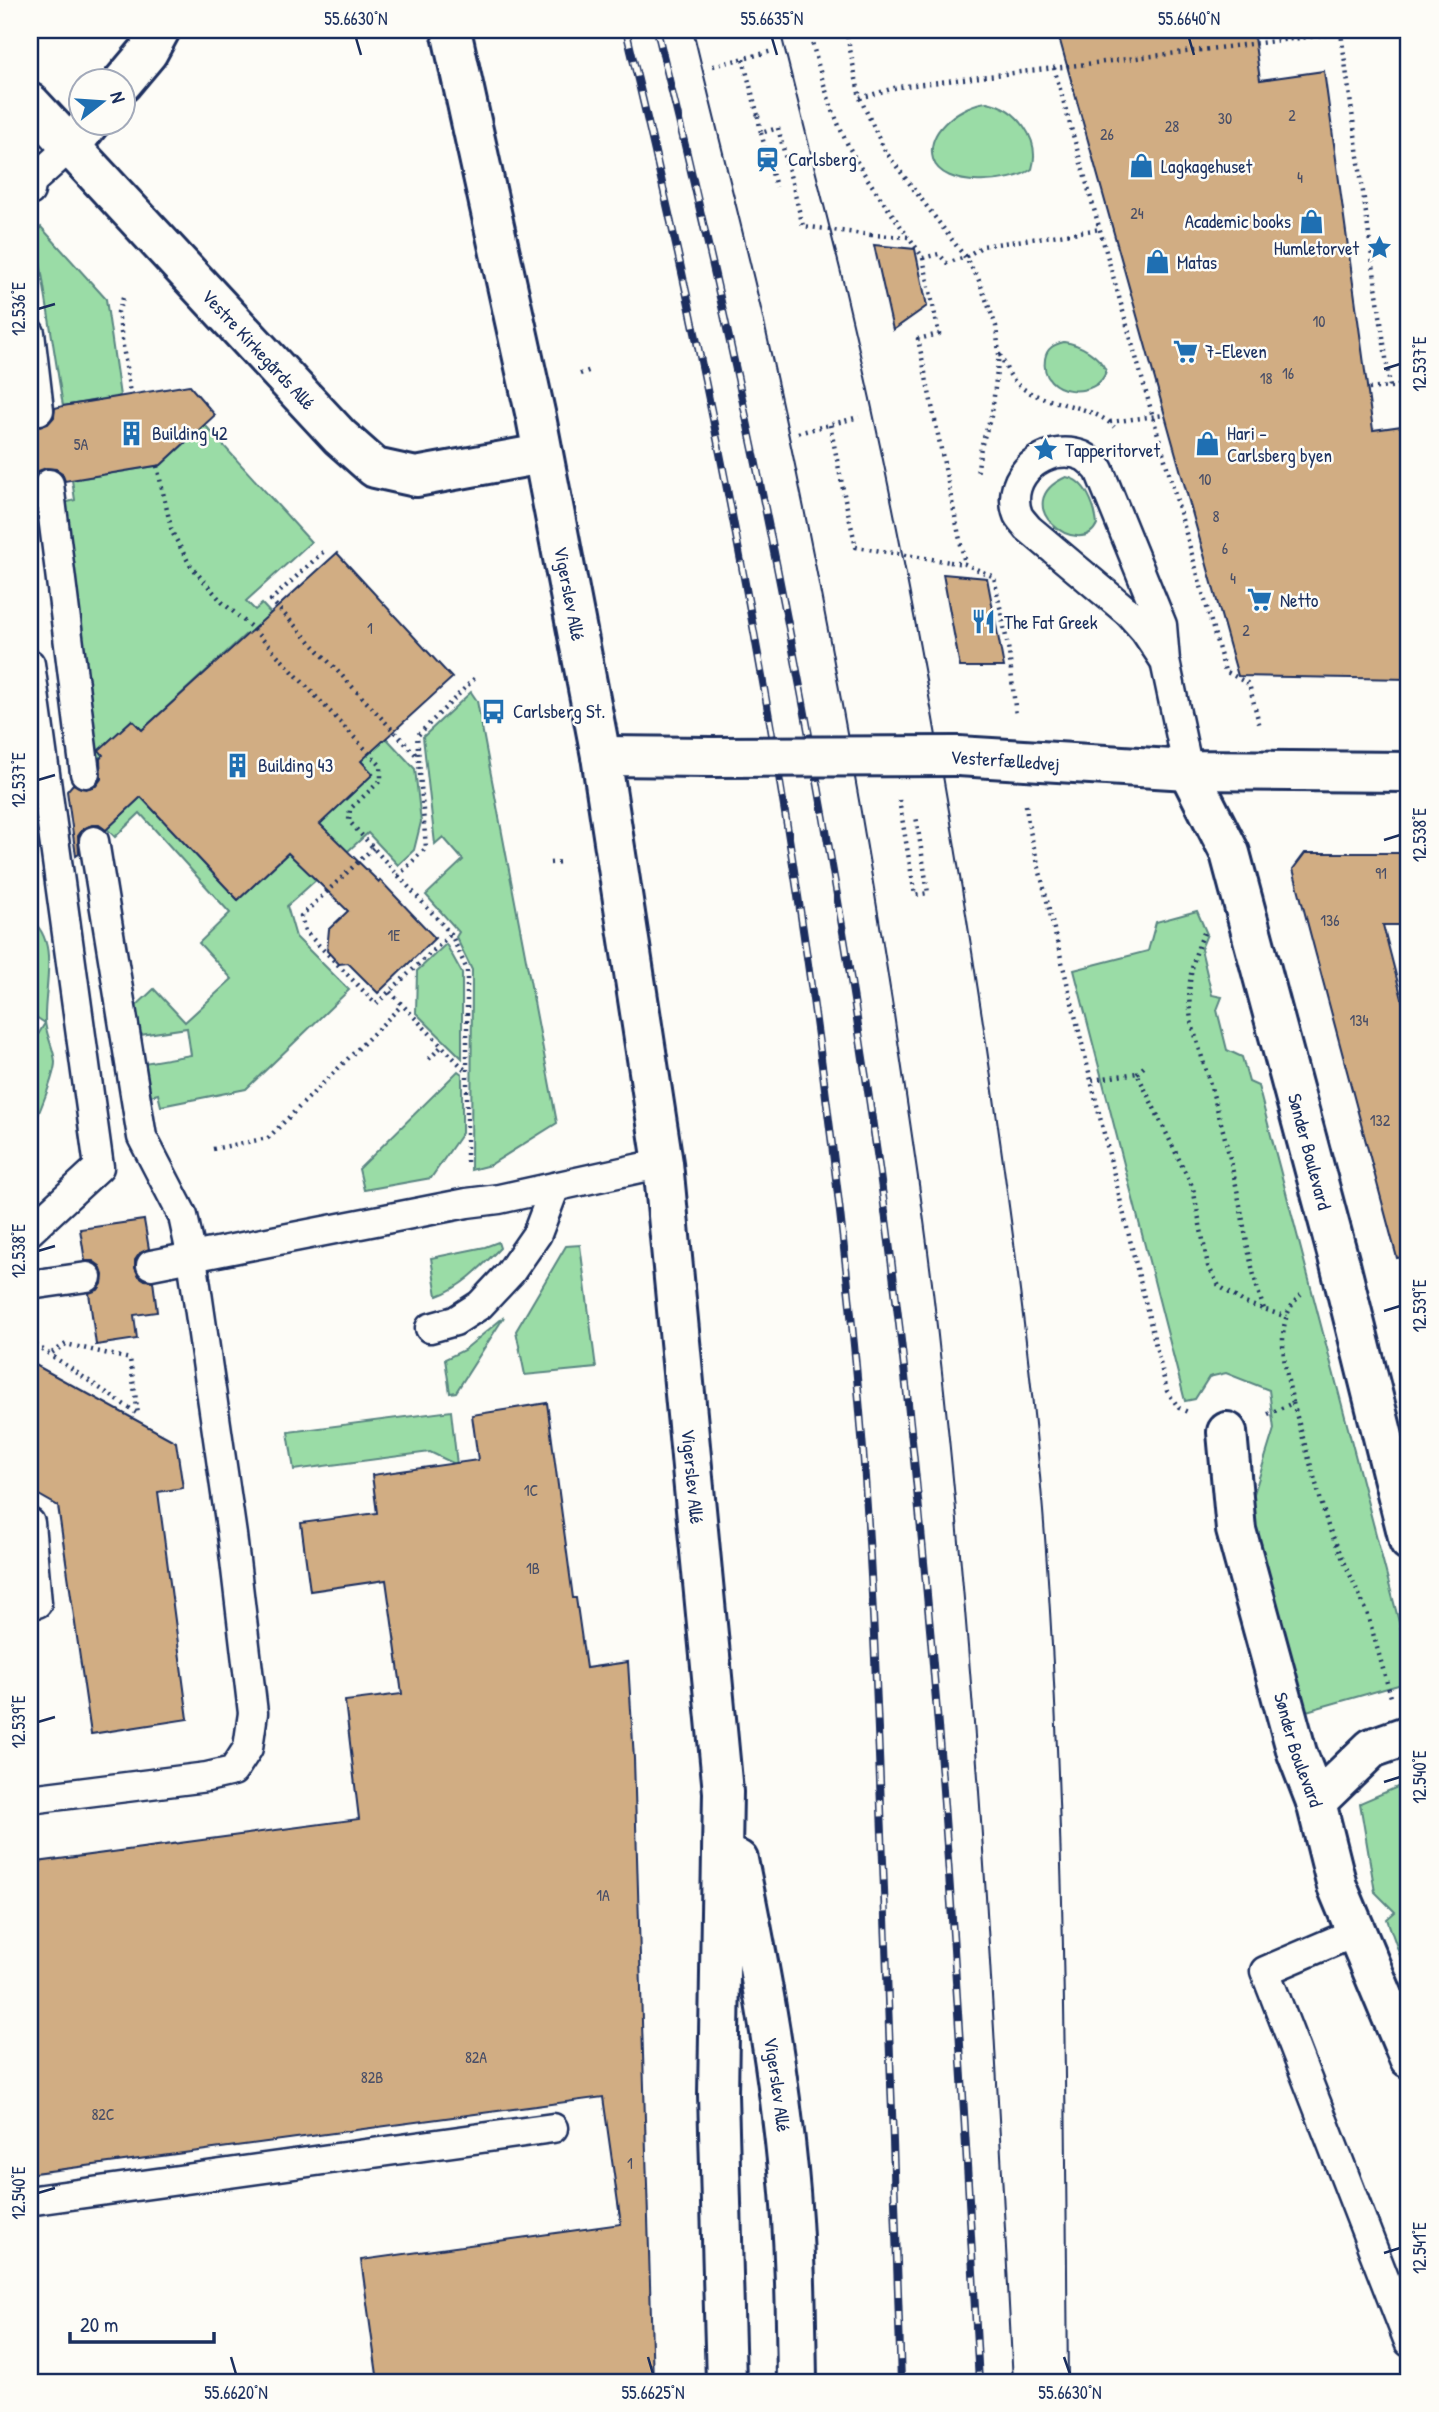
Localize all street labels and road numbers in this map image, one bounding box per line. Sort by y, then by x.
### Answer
street label: Vestre Kirkegårds Allé [196,283,321,416]
street label: Vigerslev Allé [548,544,592,643]
street label: Vesterfælledvej [949,743,1061,777]
street label: Sønder Boulevard [1282,1090,1338,1213]
street label: Vigerslev Allé [675,1428,710,1526]
street label: Sønder Boulevard [1268,1689,1330,1810]
street label: Vigerslev Allé [758,2035,797,2134]

